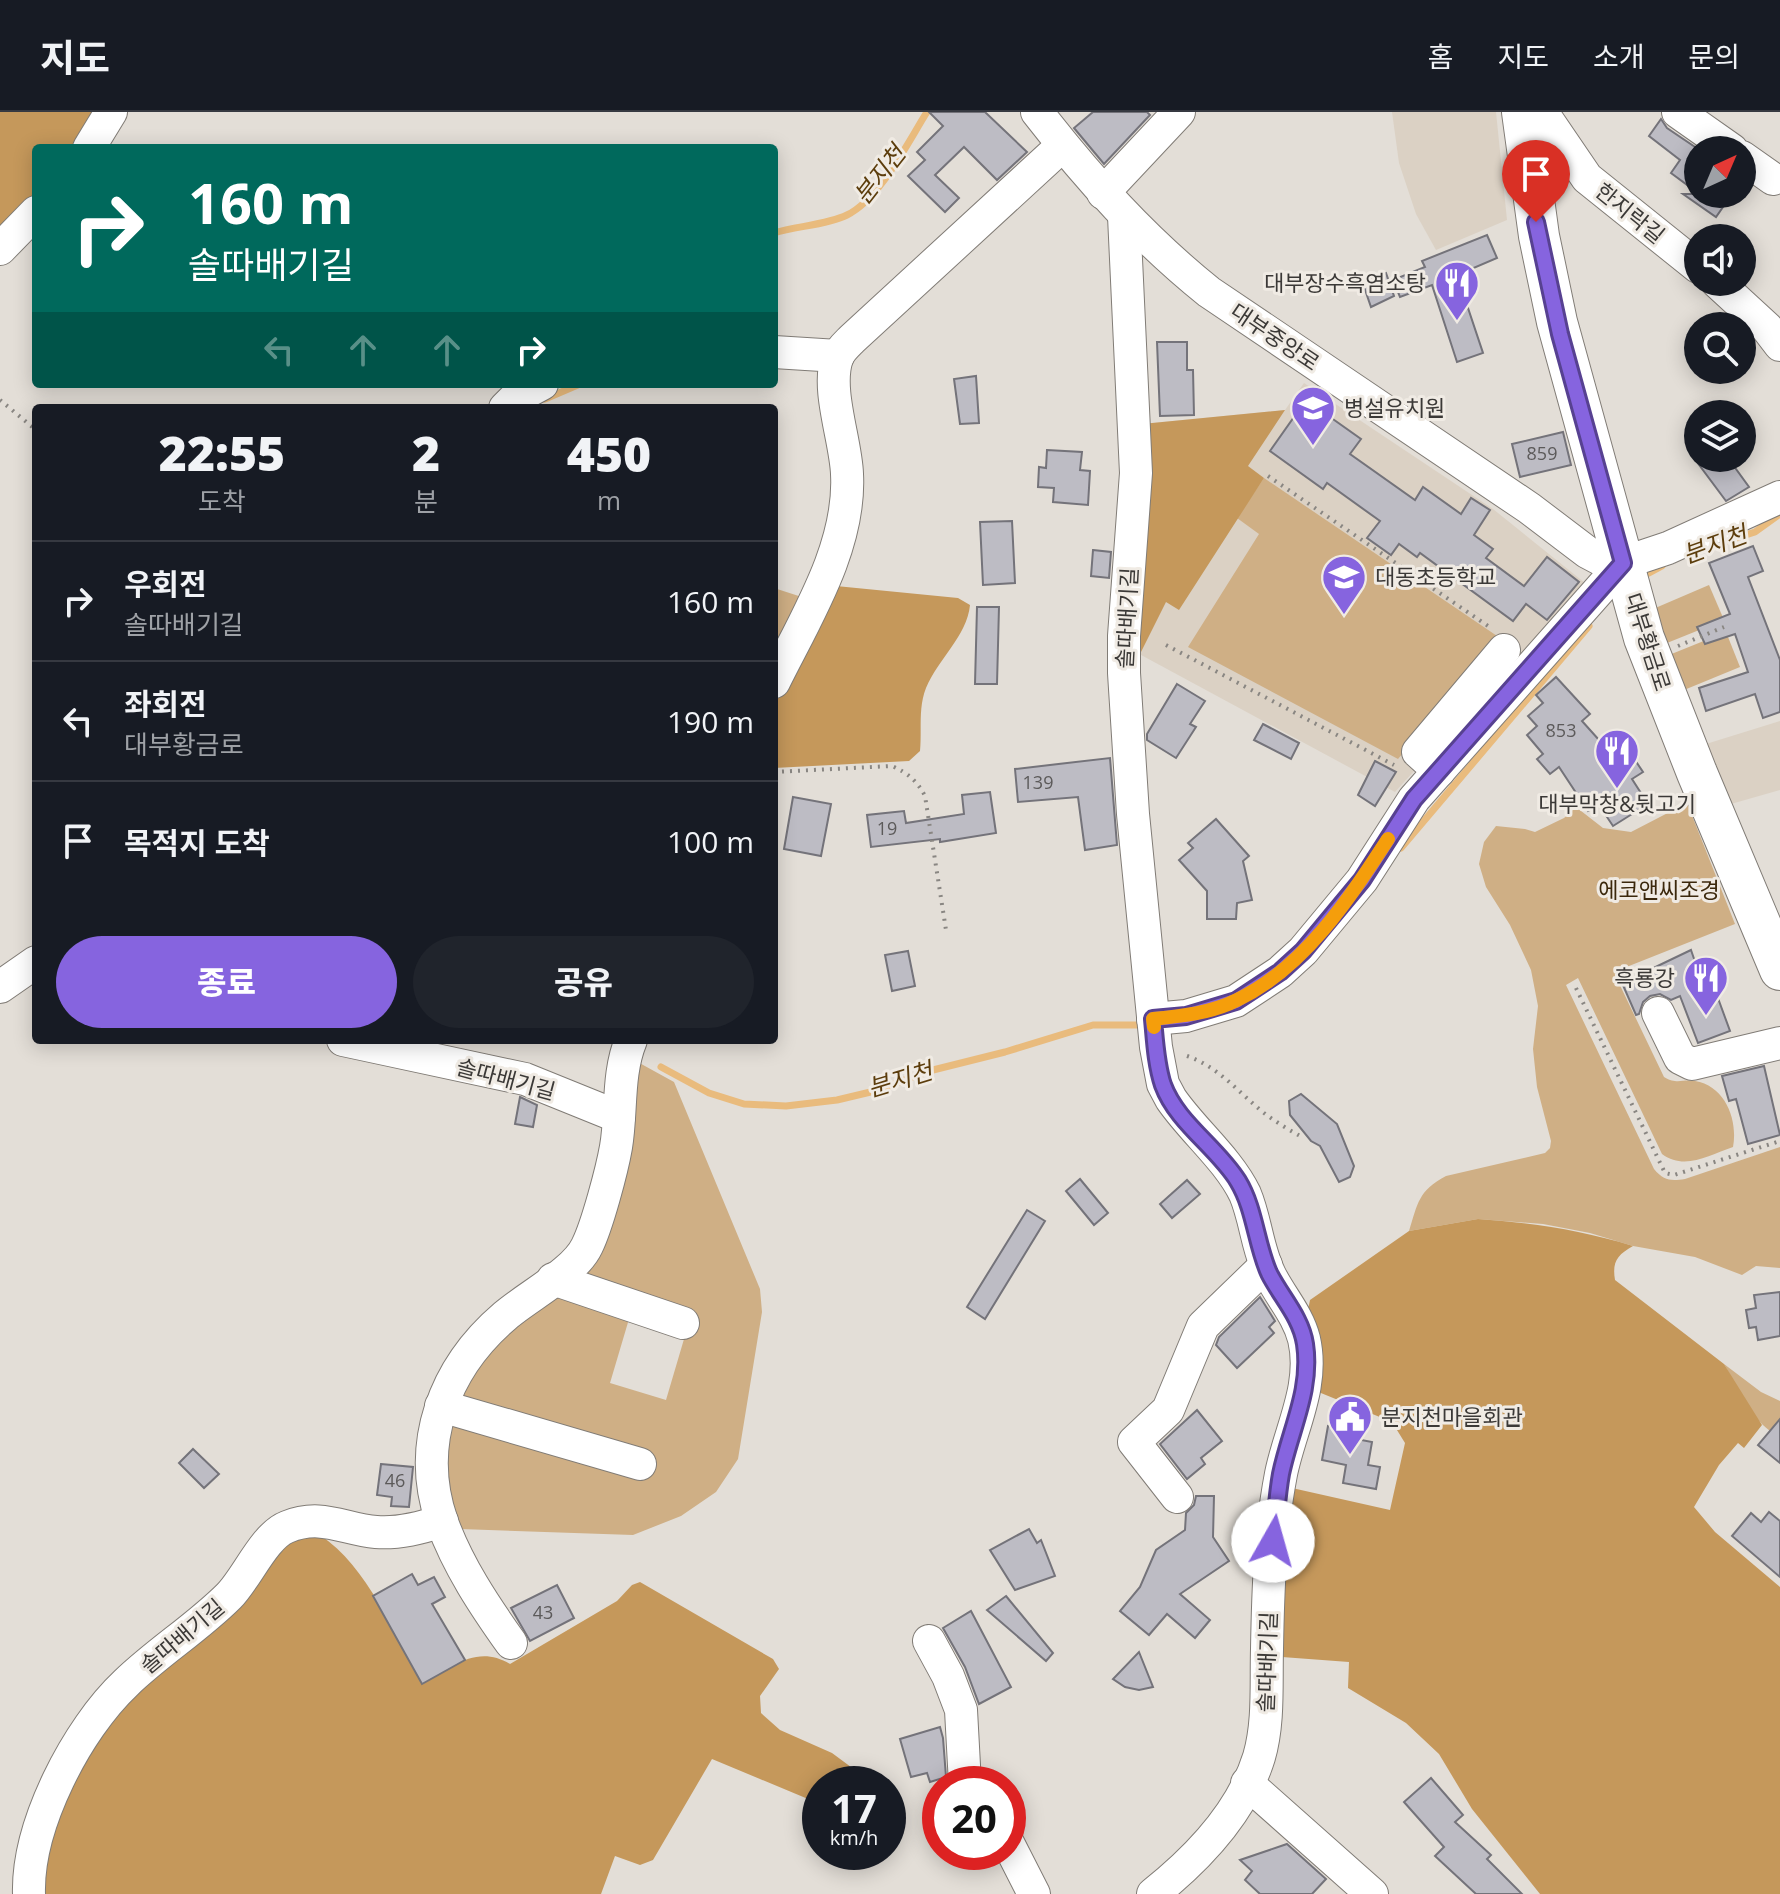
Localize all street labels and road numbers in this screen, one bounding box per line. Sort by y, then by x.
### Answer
street label: 한지락길 [1590,175,1672,249]
street label: 대부중앙로 [1225,295,1326,377]
street label: 솔따배기길 [1108,567,1144,669]
street label: 대부황금로 [1619,589,1679,694]
street label: 솔따배기길 [453,1050,559,1106]
street label: 솔따배기길 [133,1591,230,1679]
street label: 솔따배기길 [1249,1611,1283,1713]

